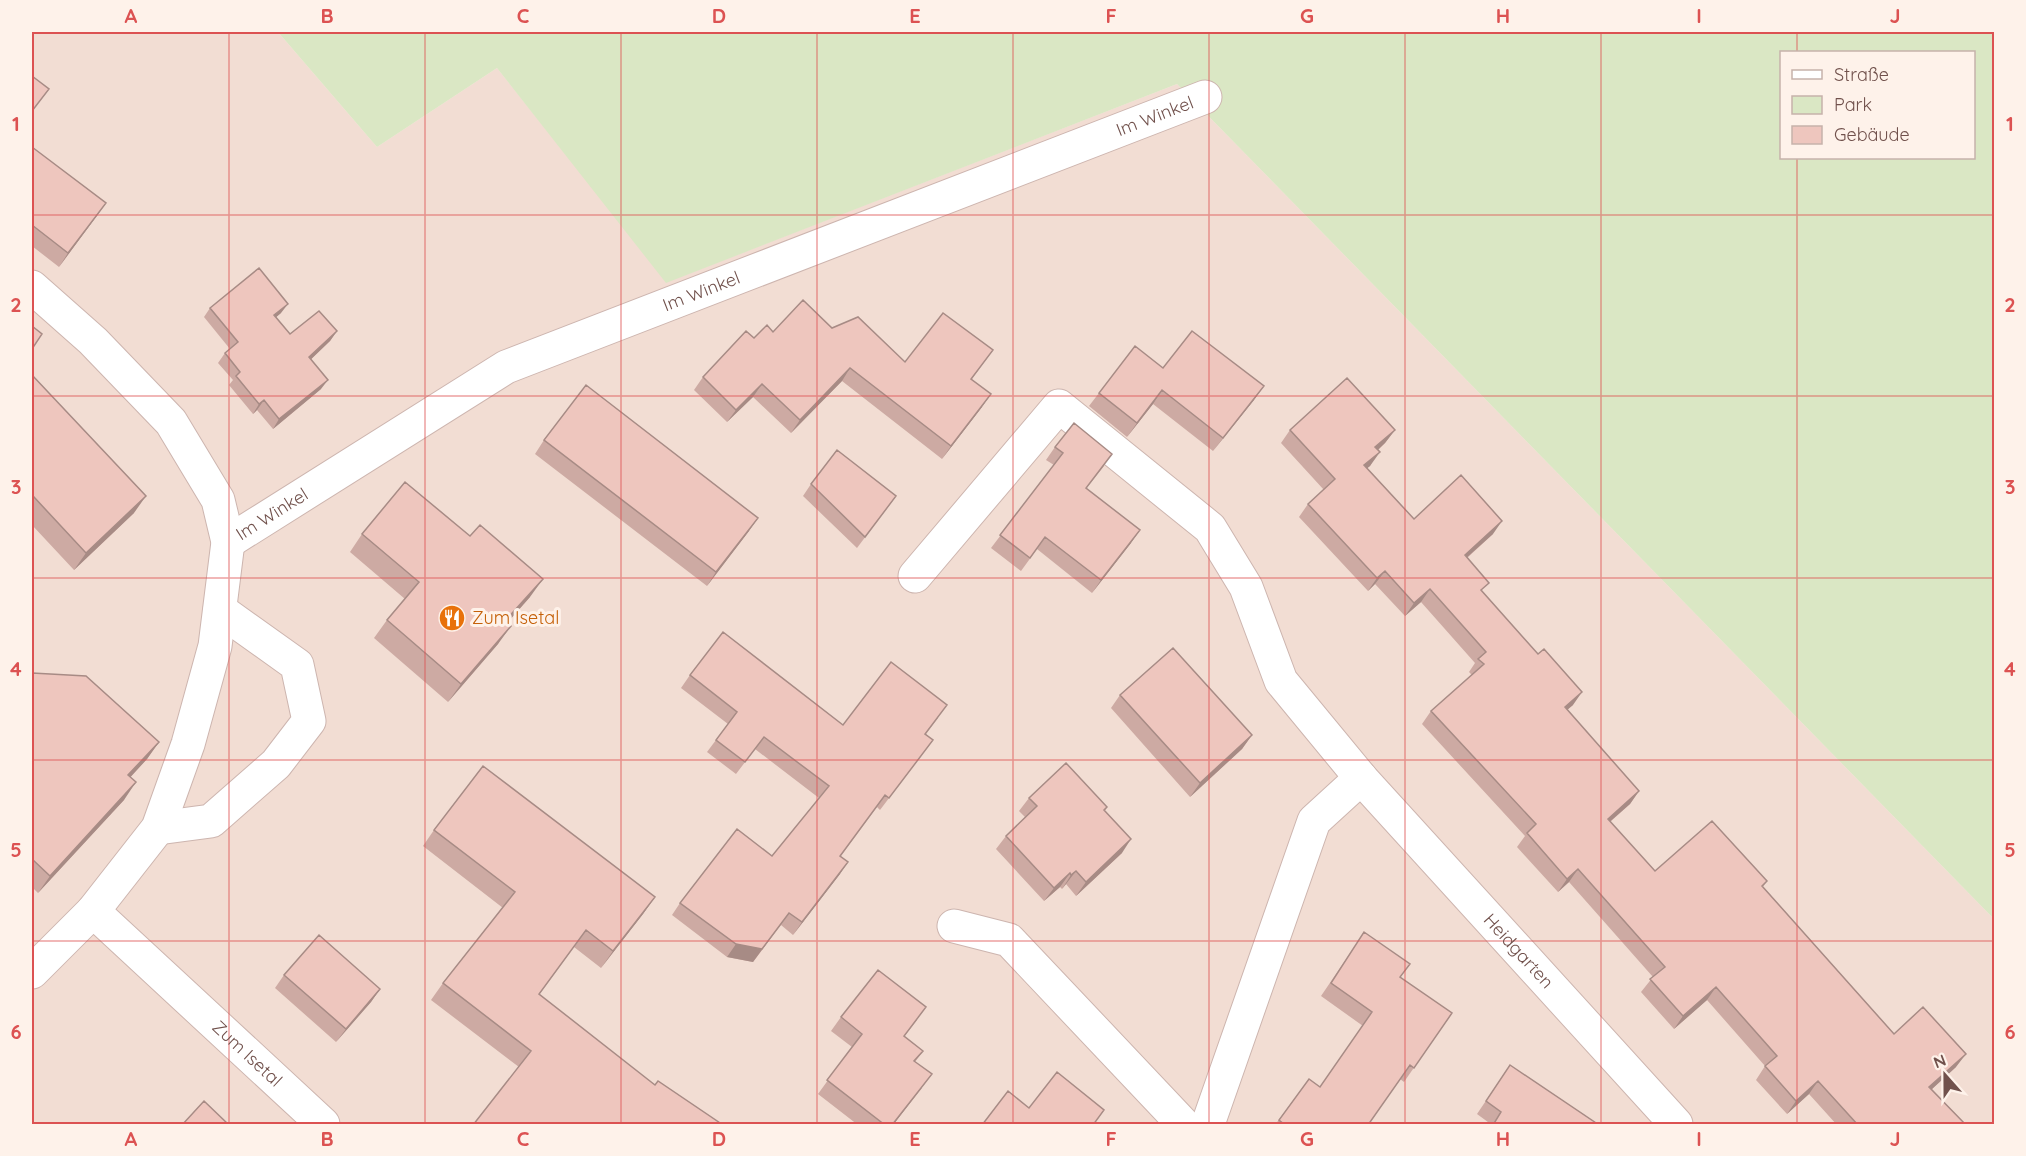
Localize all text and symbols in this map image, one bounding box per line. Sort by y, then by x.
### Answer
text: A [125,3,138,28]
text: B [320,3,334,28]
text: C [517,3,530,28]
text: D [712,3,726,28]
text: E [909,3,921,28]
text: F [1105,3,1117,28]
text: G [1300,3,1314,28]
text: H [1496,3,1510,28]
text: I [1696,3,1702,28]
text: J [1889,3,1901,28]
legend [1780,51,1975,159]
text: Straße [1834,63,1889,86]
street label: Im Winkel [1113,91,1197,141]
text: Park [1834,93,1872,116]
text: 1 [12,111,20,136]
text: 1 [2006,111,2014,136]
text: Gebäude [1834,123,1910,146]
street label: Im Winkel [659,266,743,316]
text: 2 [10,292,22,317]
text: 2 [2004,292,2016,317]
text: 3 [11,474,21,499]
text: 3 [2005,474,2015,499]
street label: Im Winkel [231,483,312,545]
restaurant icon: Zum Isetal [437,603,467,633]
place label: Zum Isetal [472,606,559,629]
text: 4 [10,656,22,681]
text: 4 [2004,656,2016,681]
text: 5 [10,837,22,862]
text: 5 [2004,837,2016,862]
street label: Heidgarten [1479,908,1559,993]
street label: Zum Isetal [208,1015,287,1091]
text: 6 [10,1019,22,1044]
text: 6 [2004,1019,2016,1044]
north arrow [1915,1045,1975,1105]
text: N [1931,1050,1949,1072]
text: A [125,1126,138,1151]
text: B [320,1126,334,1151]
text: C [517,1126,530,1151]
text: D [712,1126,726,1151]
text: E [909,1126,921,1151]
text: F [1105,1126,1117,1151]
text: G [1300,1126,1314,1151]
text: H [1496,1126,1510,1151]
text: I [1696,1126,1702,1151]
text: J [1889,1126,1901,1151]

